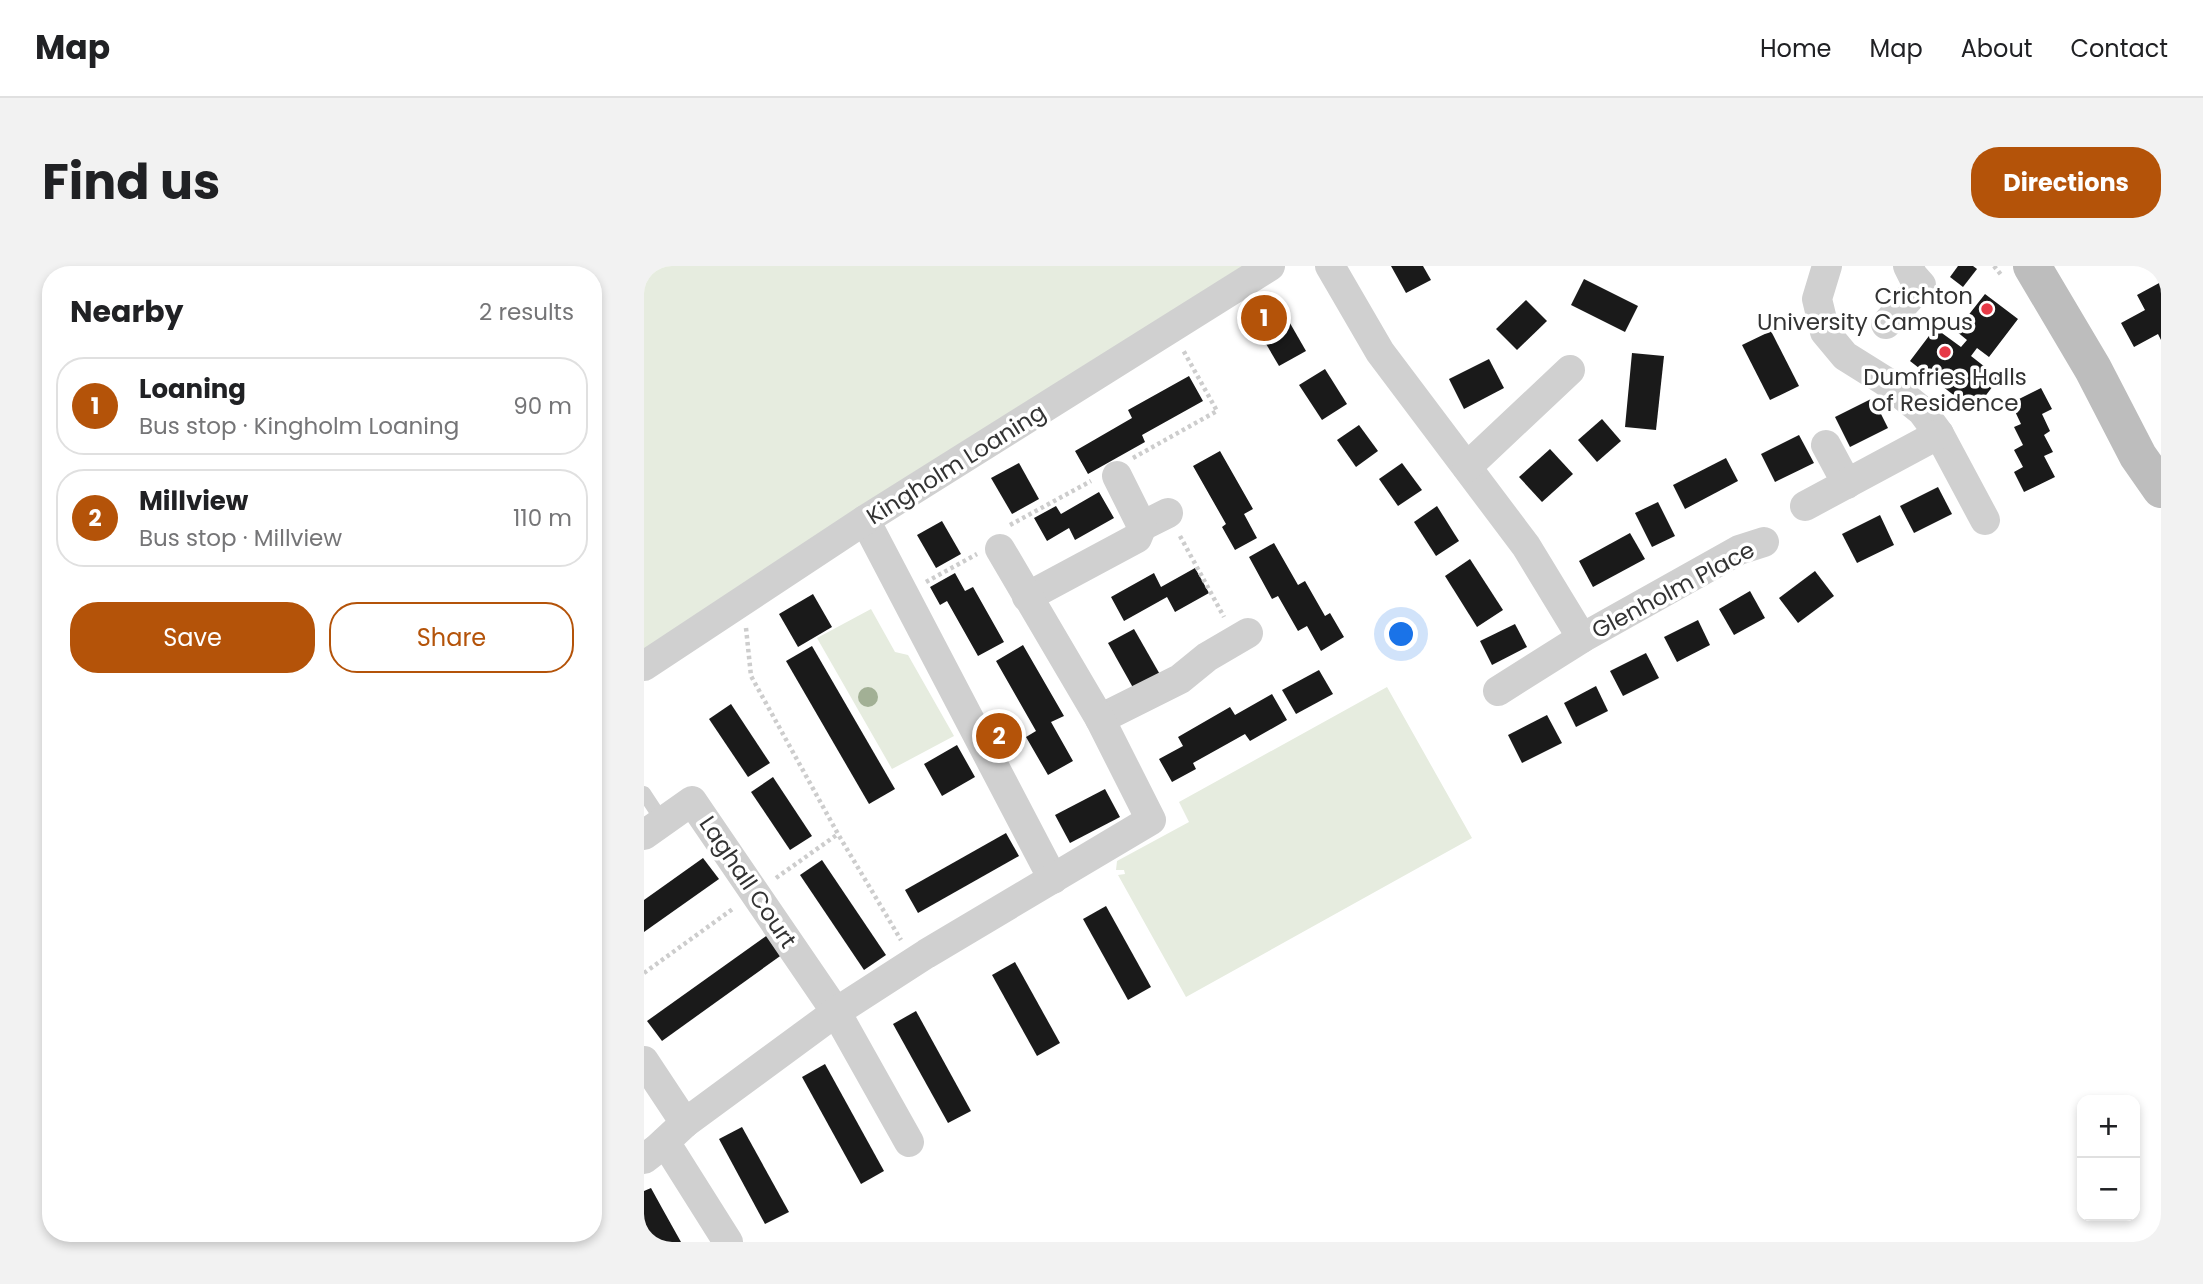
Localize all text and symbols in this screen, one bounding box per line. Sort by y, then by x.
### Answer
text: Map [35,24,110,71]
text: Home [1760,32,1832,65]
text: Map [1870,32,1923,65]
text: About [1961,32,2032,65]
text: Contact [2070,32,2168,65]
button: Directions [1971,147,2161,218]
text: Find us [42,148,220,216]
place label: Crichton University Campus [1757,280,1973,338]
text: Nearby [70,290,184,333]
pin: 1 [1241,292,1287,344]
text: 2 results [479,296,574,328]
marker: Crichton University Campus [1979,301,1995,317]
marker: Dumfries Halls of Residence [1937,344,1953,360]
place label: Dumfries Halls of Residence [1863,361,2027,419]
text: Loaning [139,371,246,407]
text: 1 [91,390,99,422]
text: 90 m [513,390,572,422]
street label: Kingholm Loaning [860,396,1052,532]
text: Bus stop · Kingholm Loaning [139,410,459,442]
text: Millview [139,483,248,519]
text: 2 [88,502,102,534]
text: 110 m [513,502,572,534]
text: Bus stop · Millview [139,522,342,554]
street label: Glenholm Place [1586,534,1760,646]
button: Save [70,602,315,673]
button: Share [329,602,574,673]
your location [1384,617,1418,651]
pin: 2 [976,710,1022,762]
street label: Laghall Court [692,810,804,954]
map controls [2077,1095,2140,1221]
button: + [2077,1095,2140,1158]
button: − [2077,1158,2140,1221]

